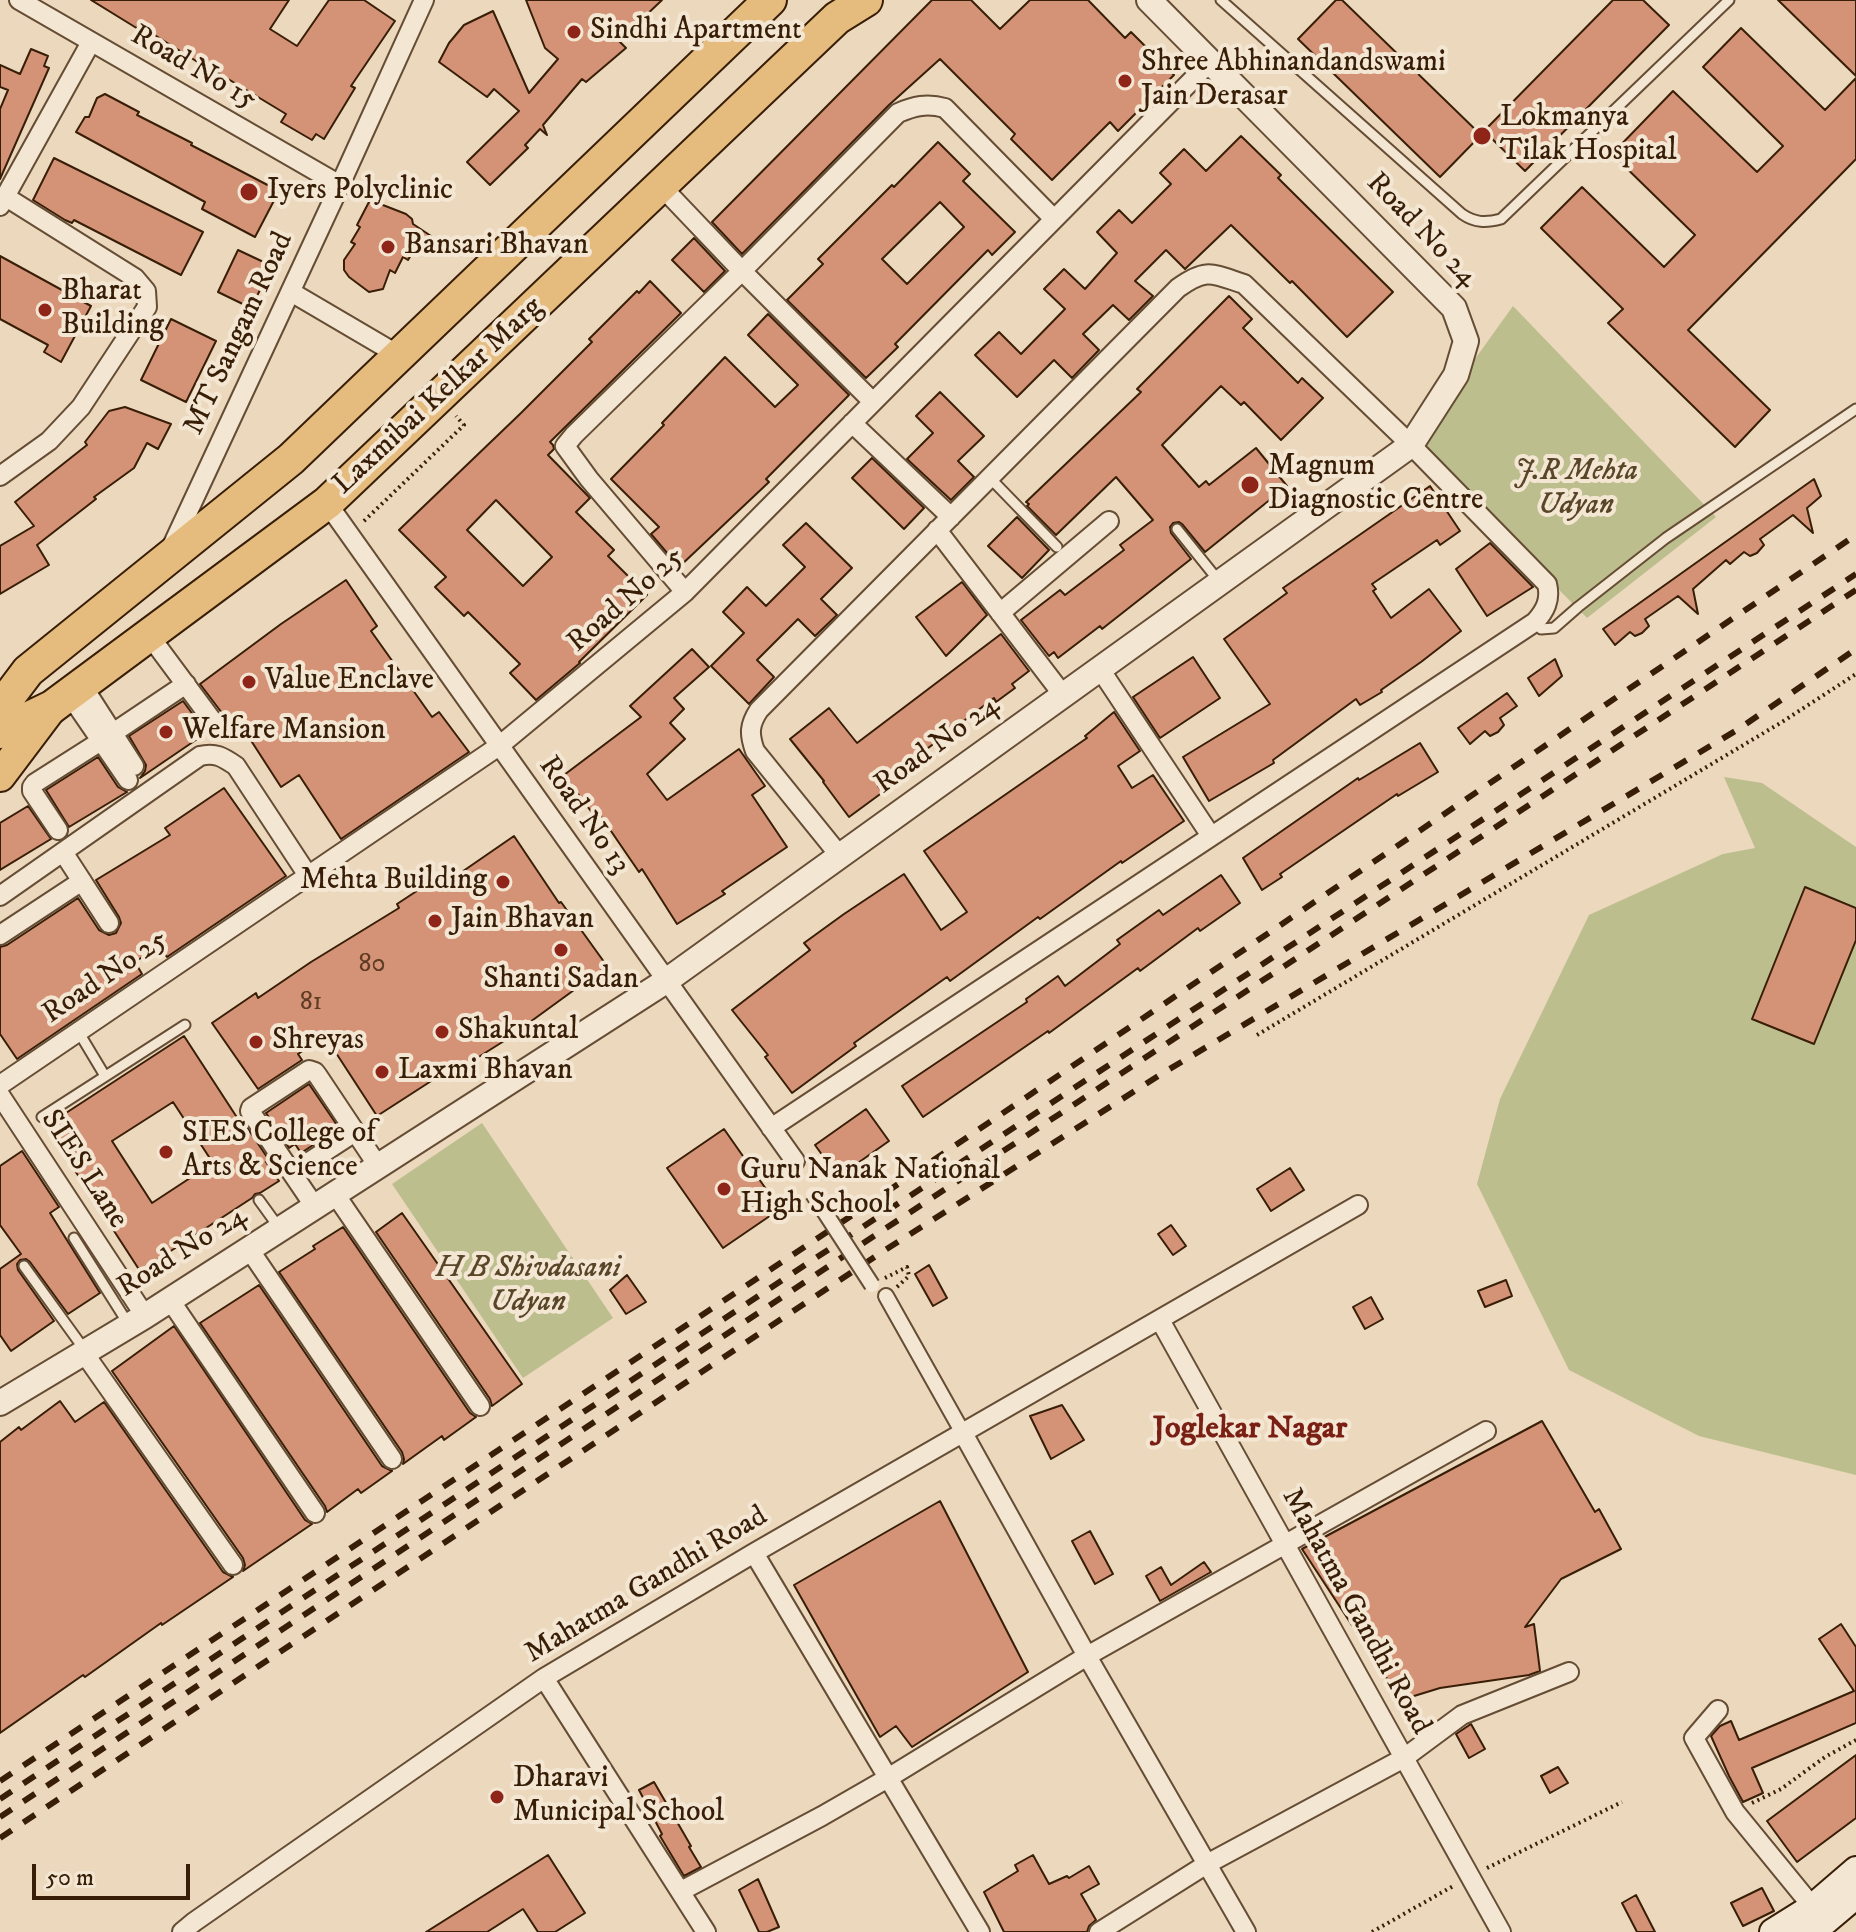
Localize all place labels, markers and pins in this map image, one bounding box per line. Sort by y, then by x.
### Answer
place label: Sindhi Apartment [590,14,802,50]
marker: Sindhi Apartment [565,23,583,41]
place label: Shree Abhinandandswami Jain Derasar [1141,46,1446,116]
marker: Shree Abhinandandswami Jain Derasar [1116,72,1134,90]
place label: Lokmanya Tilak Hospital [1500,101,1677,172]
marker: Lokmanya Tilak Hospital [1471,125,1493,147]
place label: Iyers Polyclinic [267,174,453,210]
marker: Iyers Polyclinic [238,181,260,203]
place label: Bansari Bhavan [404,229,588,265]
marker: Bansari Bhavan [379,238,397,256]
place label: Bharat Building [61,275,164,346]
marker: Bharat Building [36,301,54,319]
place label: Magnum Diagnostic Centre [1268,450,1483,520]
marker: Magnum Diagnostic Centre [1239,474,1261,496]
place label: Value Enclave [265,664,434,700]
marker: Value Enclave [240,673,258,691]
place label: Welfare Mansion [182,714,386,750]
marker: Welfare Mansion [157,723,175,741]
place label: Mehta Building [300,864,487,900]
marker: Mehta Building [494,873,512,891]
place label: Jain Bhavan [451,903,594,939]
marker: Jain Bhavan [426,912,444,930]
marker: Shanti Sadan [552,941,570,959]
place label: Shanti Sadan [483,963,639,999]
place label: Shakuntal [458,1014,578,1050]
marker: Shakuntal [433,1023,451,1041]
place label: Shreyas [272,1024,364,1060]
marker: Shreyas [247,1033,265,1051]
place label: Laxmi Bhavan [398,1054,573,1090]
marker: Laxmi Bhavan [373,1063,391,1081]
place label: SIES College of Arts & Science [182,1117,376,1188]
marker: SIES College of Arts & Science [157,1143,175,1161]
place label: Guru Nanak National High School [740,1154,1000,1224]
marker: Guru Nanak National High School [715,1180,733,1198]
place label: Dharavi Municipal School [513,1762,724,1832]
marker: Dharavi Municipal School [488,1788,506,1806]

